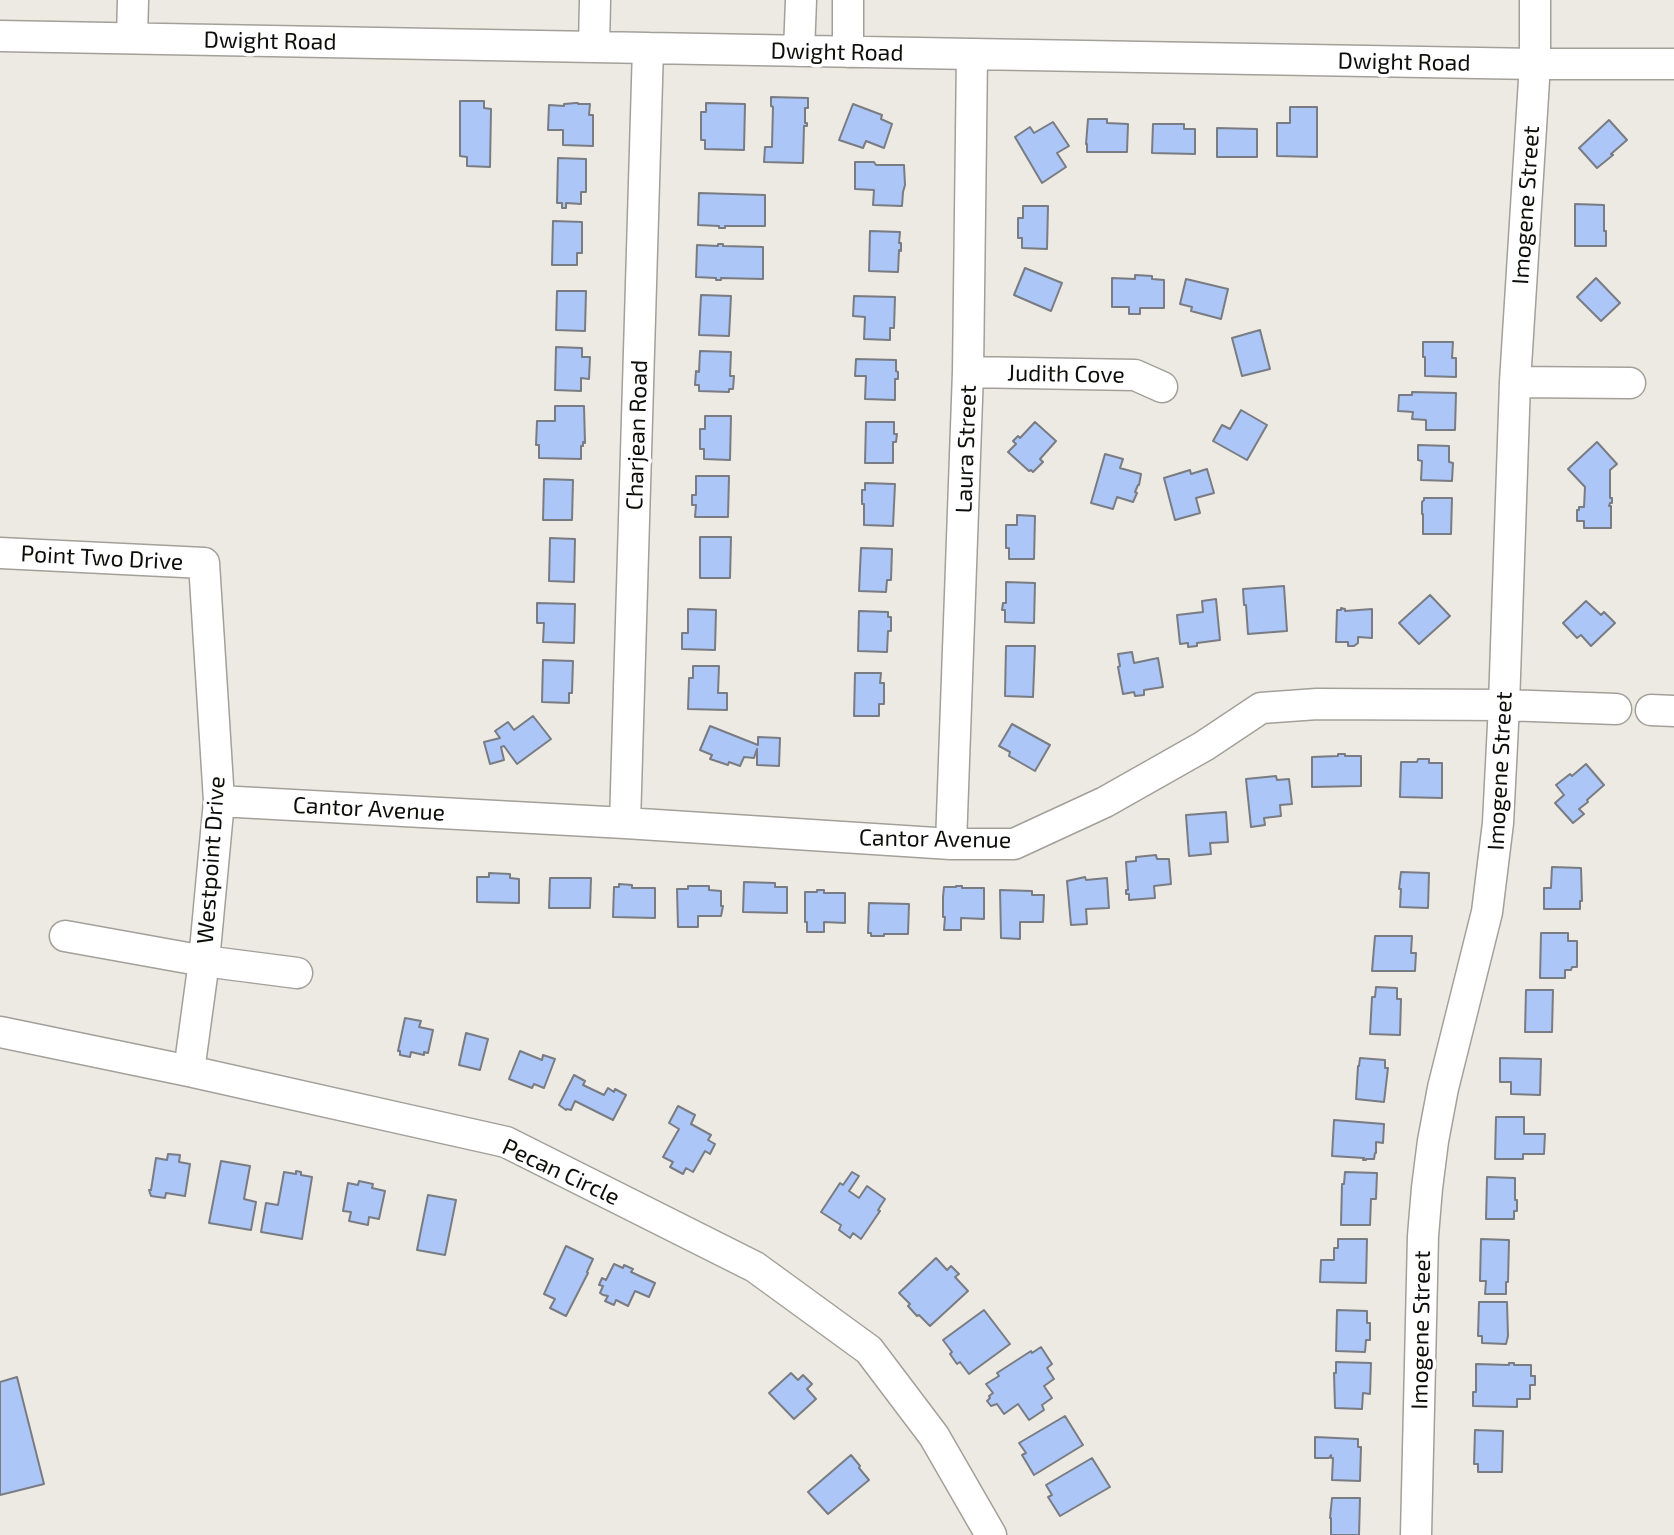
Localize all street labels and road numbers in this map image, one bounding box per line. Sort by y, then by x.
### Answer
street label: Dwight Road [203,26,337,56]
street label: Dwight Road [770,37,904,67]
street label: Dwight Road [1337,47,1471,77]
street label: Imogene Street [1507,125,1545,285]
street label: Charjean Road [621,359,653,511]
street label: Judith Cove [1007,359,1125,389]
street label: Laura Street [950,384,982,514]
street label: Point Two Drive [20,540,184,576]
street label: Imogene Street [1482,691,1518,851]
street label: Westpoint Drive [191,775,231,945]
street label: Cantor Avenue [292,791,446,827]
street label: Cantor Avenue [859,824,1011,854]
street label: Pecan Circle [498,1133,624,1211]
street label: Imogene Street [1406,1250,1436,1410]

